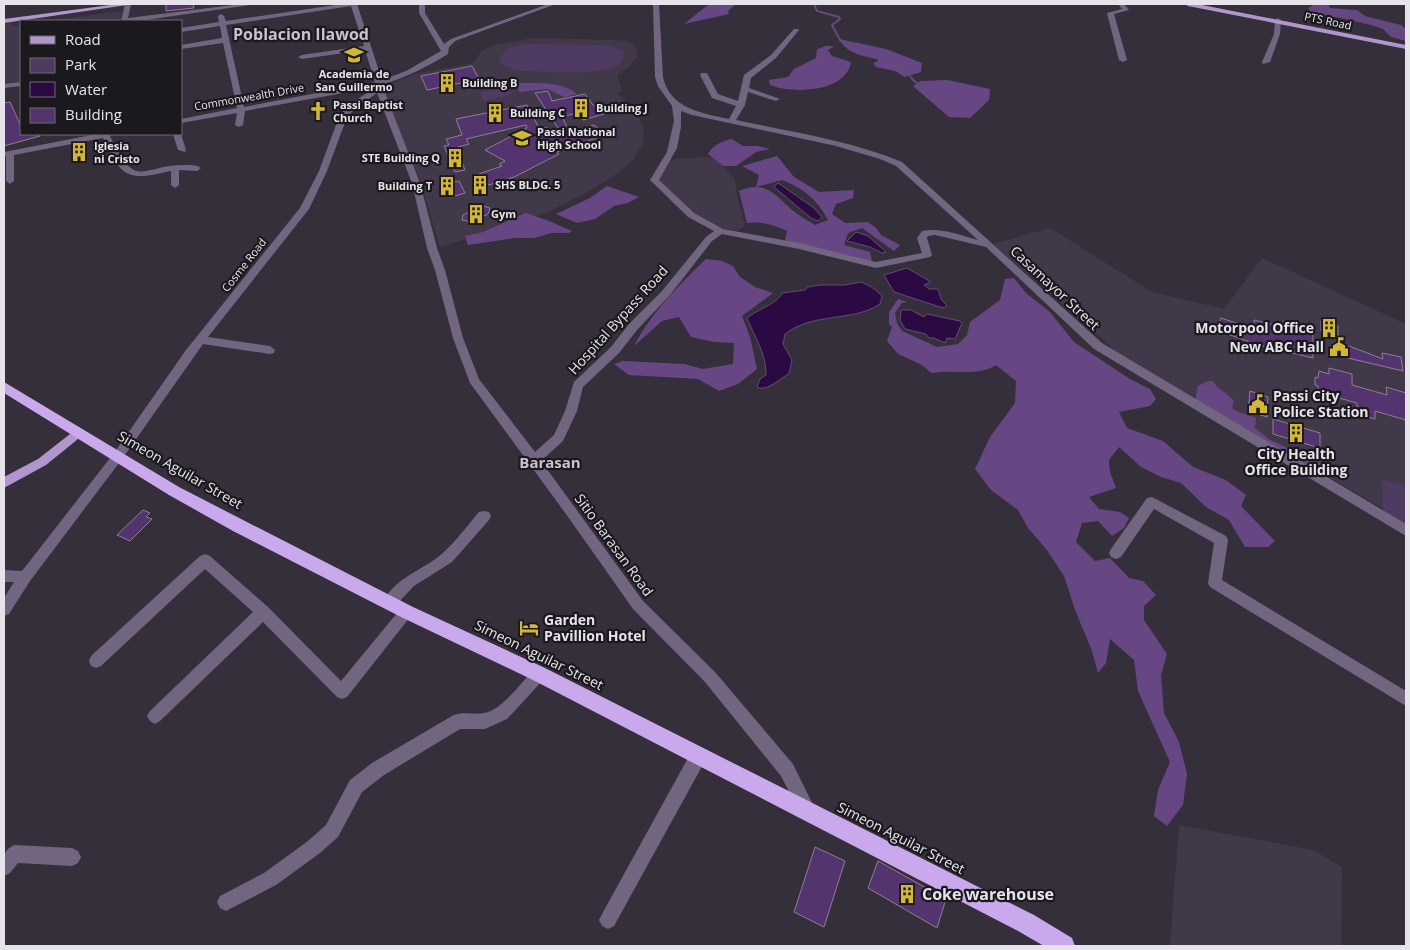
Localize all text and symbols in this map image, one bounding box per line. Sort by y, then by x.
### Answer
street label: PTS Road [1303,8,1353,33]
legend [20,20,182,135]
district label: Poblacion Ilawod [233,23,369,45]
text: Road [65,29,101,49]
school or university icon: Academia de San Guillermo [343,44,365,66]
text: Park [65,54,96,74]
place label: Academia de San Guillermo [315,66,393,94]
building icon: Building B [436,72,458,94]
place label: Building B [462,75,517,90]
text: Water [65,79,107,99]
street label: Commonwealth Drive [193,79,305,114]
place label: Passi Baptist Church [333,97,403,125]
building icon: Building J [570,97,592,119]
church icon: Passi Baptist Church [307,100,329,122]
place label: Building J [596,100,648,115]
building icon: Building C [484,102,506,124]
text: Building [65,104,122,124]
place label: Building C [510,105,565,120]
place label: Passi National High School [537,124,615,152]
school or university icon: Passi National High School [511,127,533,149]
place label: Iglesia ni Cristo [94,138,140,166]
building icon: Iglesia ni Cristo [68,141,90,163]
building icon: STE Building Q [444,147,466,169]
place label: STE Building Q [362,150,440,165]
building icon: SHS BLDG. 5 [469,174,491,196]
building icon: Building T [436,175,458,197]
place label: SHS BLDG. 5 [495,177,560,192]
place label: Building T [378,178,433,193]
building icon: Gym [465,203,487,225]
place label: Gym [491,206,516,221]
street label: Cosme Road [218,235,269,295]
street label: Casamayor Street [1007,241,1104,334]
street label: Hospital Bypass Road [564,261,672,378]
building icon: Motorpool Office [1318,317,1340,339]
place label: Motorpool Office [1195,318,1314,337]
public building icon: New ABC Hall [1328,336,1350,358]
place label: New ABC Hall [1229,337,1324,356]
place label: Passi City Police Station [1273,386,1369,421]
public building icon: Passi City Police Station [1247,393,1269,415]
building icon: City Health Office Building [1285,422,1307,444]
street label: Simeon Aguilar Street [114,426,246,513]
place label: City Health Office Building [1245,444,1347,479]
district label: Barasan [519,452,581,472]
street label: Sitio Barasan Road [571,490,658,600]
place label: Garden Pavillion Hotel [544,610,646,645]
street label: Simeon Aguilar Street [472,615,607,694]
hotel icon: Garden Pavillion Hotel [518,617,540,639]
street label: Simeon Aguilar Street [834,797,968,878]
building icon: Coke warehouse [896,883,918,905]
place label: Coke warehouse [922,883,1054,905]

